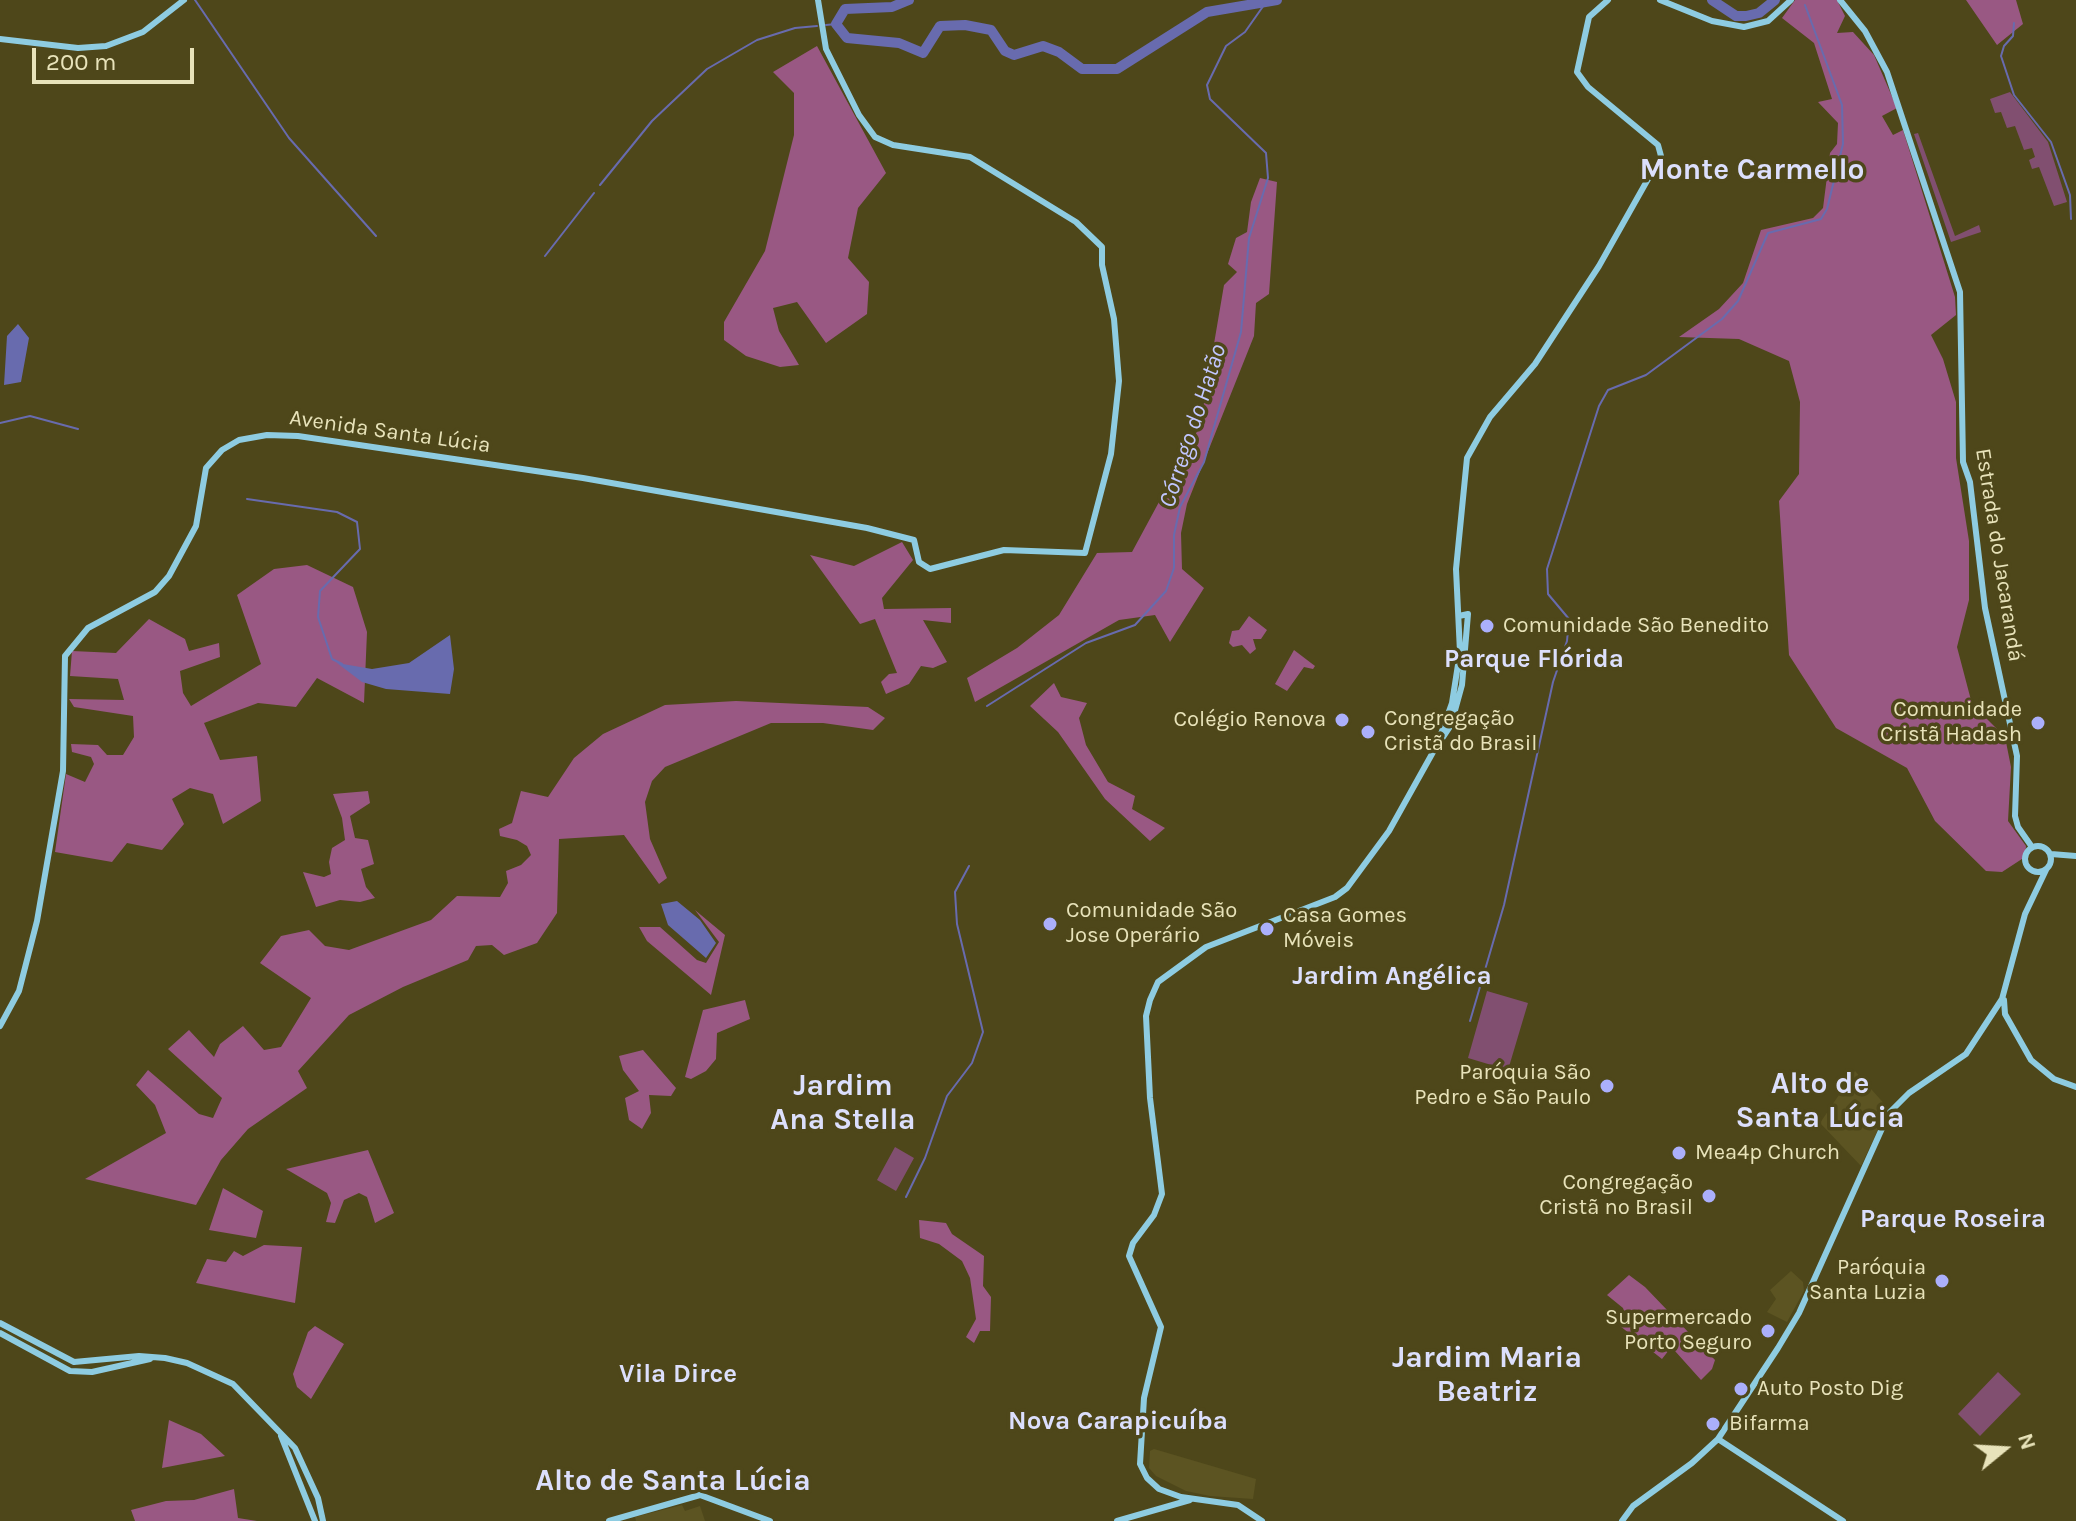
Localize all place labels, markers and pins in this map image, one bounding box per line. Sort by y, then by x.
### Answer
place label: Comunidade São Benedito [1503,613,1769,639]
marker: Comunidade São Benedito [1478,617,1496,635]
place label: Comunidade Cristã Hadash [1880,697,2022,748]
place label: Congregação Cristã do Brasil [1384,706,1537,758]
place label: Colégio Renova [1174,707,1326,733]
marker: Colégio Renova [1333,711,1351,729]
marker: Comunidade Cristã Hadash [2029,714,2047,732]
marker: Congregação Cristã do Brasil [1359,723,1377,741]
place label: Comunidade São Jose Operário [1066,898,1237,950]
place label: Casa Gomes Móveis [1283,903,1407,954]
marker: Comunidade São Jose Operário [1041,915,1059,933]
marker: Casa Gomes Móveis [1258,920,1276,938]
place label: Paróquia São Pedro e São Paulo [1414,1060,1591,1112]
marker: Paróquia São Pedro e São Paulo [1598,1077,1616,1095]
place label: Mea4p Church [1695,1140,1840,1166]
marker: Mea4p Church [1670,1144,1688,1162]
place label: Congregação Cristã no Brasil [1539,1170,1693,1222]
marker: Congregação Cristã no Brasil [1700,1187,1718,1205]
place label: Paróquia Santa Luzia [1809,1255,1926,1306]
marker: Paróquia Santa Luzia [1933,1272,1951,1290]
place label: Supermercado Porto Seguro [1605,1305,1752,1356]
marker: Supermercado Porto Seguro [1759,1322,1777,1340]
place label: Auto Posto Dig [1757,1376,1903,1402]
marker: Auto Posto Dig [1732,1380,1750,1398]
place label: Bifarma [1729,1411,1810,1437]
marker: Bifarma [1704,1415,1722,1433]

